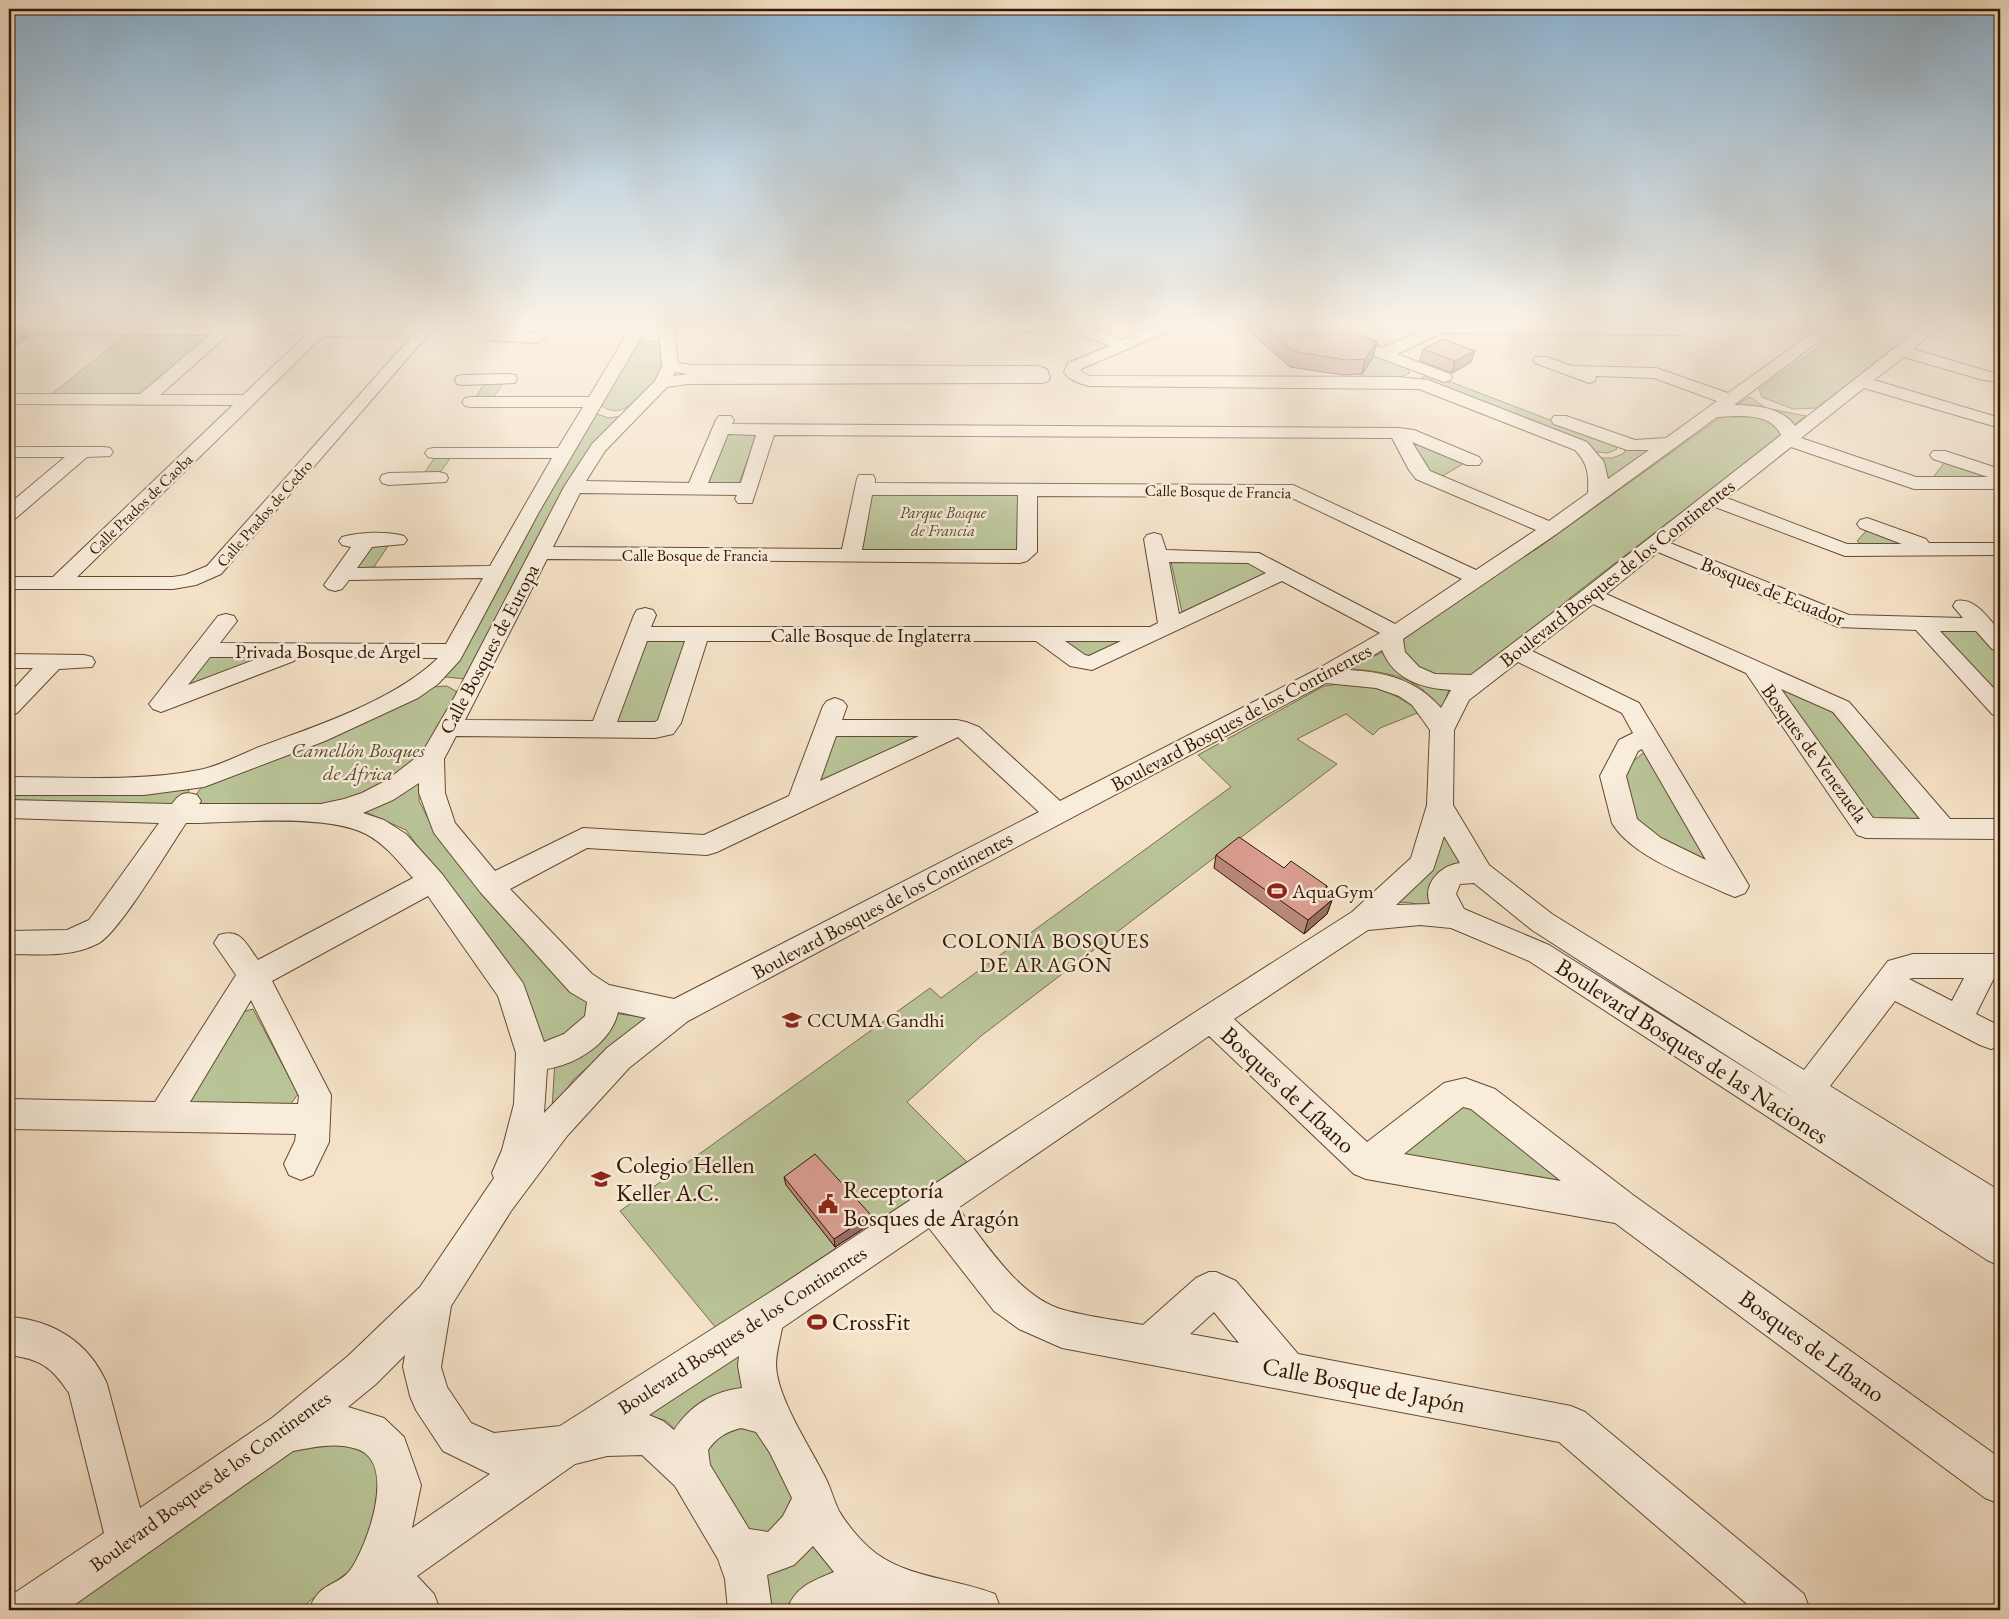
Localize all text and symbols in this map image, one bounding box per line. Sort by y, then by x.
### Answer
street label: Calle Prados de Caoba [84,449,197,560]
street label: Calle Prados de Cedro [212,455,317,572]
street label: Boulevard Bosques de los Continentes [1494,473,1740,673]
street label: Calle Bosque de Francia [1145,480,1292,503]
park label: Parque Bosque de Francia [900,502,987,541]
street label: Calle Bosque de Francia [622,545,769,566]
street label: Bosques de Ecuador [1697,550,1849,632]
street label: Calle Bosques de Europa [433,559,545,739]
street label: Calle Bosque de Inglaterra [771,622,971,648]
street label: Boulevard Bosques de los Continentes [1106,637,1376,797]
street label: Privada Bosque de Argel [235,638,421,664]
street label: Bosques de Venezuela [1756,678,1874,828]
park label: Camellón Bosques de África [291,737,425,786]
street label: Boulevard Bosques de los Continentes [747,825,1017,985]
place label: AquaGym [1291,878,1374,904]
sports icon: AquaGym [1266,880,1288,902]
district label: COLONIA BOSQUES DE ARAGÓN [942,927,1150,978]
street label: Boulevard Bosques de las Naciones [1550,951,1835,1151]
place label: CCUMA Gandhi [807,1007,945,1033]
school or university icon: CCUMA Gandhi [781,1009,803,1031]
street label: Bosques de Líbano [1215,1019,1362,1160]
place label: Colegio Hellen Keller A.C. [616,1149,755,1208]
school or university icon: Colegio Hellen Keller A.C. [590,1168,612,1190]
place label: Receptoría Bosques de Aragón [843,1174,1020,1233]
public building icon: Receptoría Bosques de Aragón [817,1193,839,1215]
street label: Boulevard Bosques de los Continentes [613,1240,871,1420]
street label: Bosques de Líbano [1733,1282,1891,1409]
place label: CrossFit [832,1306,911,1337]
sports icon: CrossFit [806,1311,828,1333]
street label: Calle Bosque de Japón [1260,1350,1469,1419]
street label: Boulevard Bosques de los Continentes [84,1385,336,1577]

